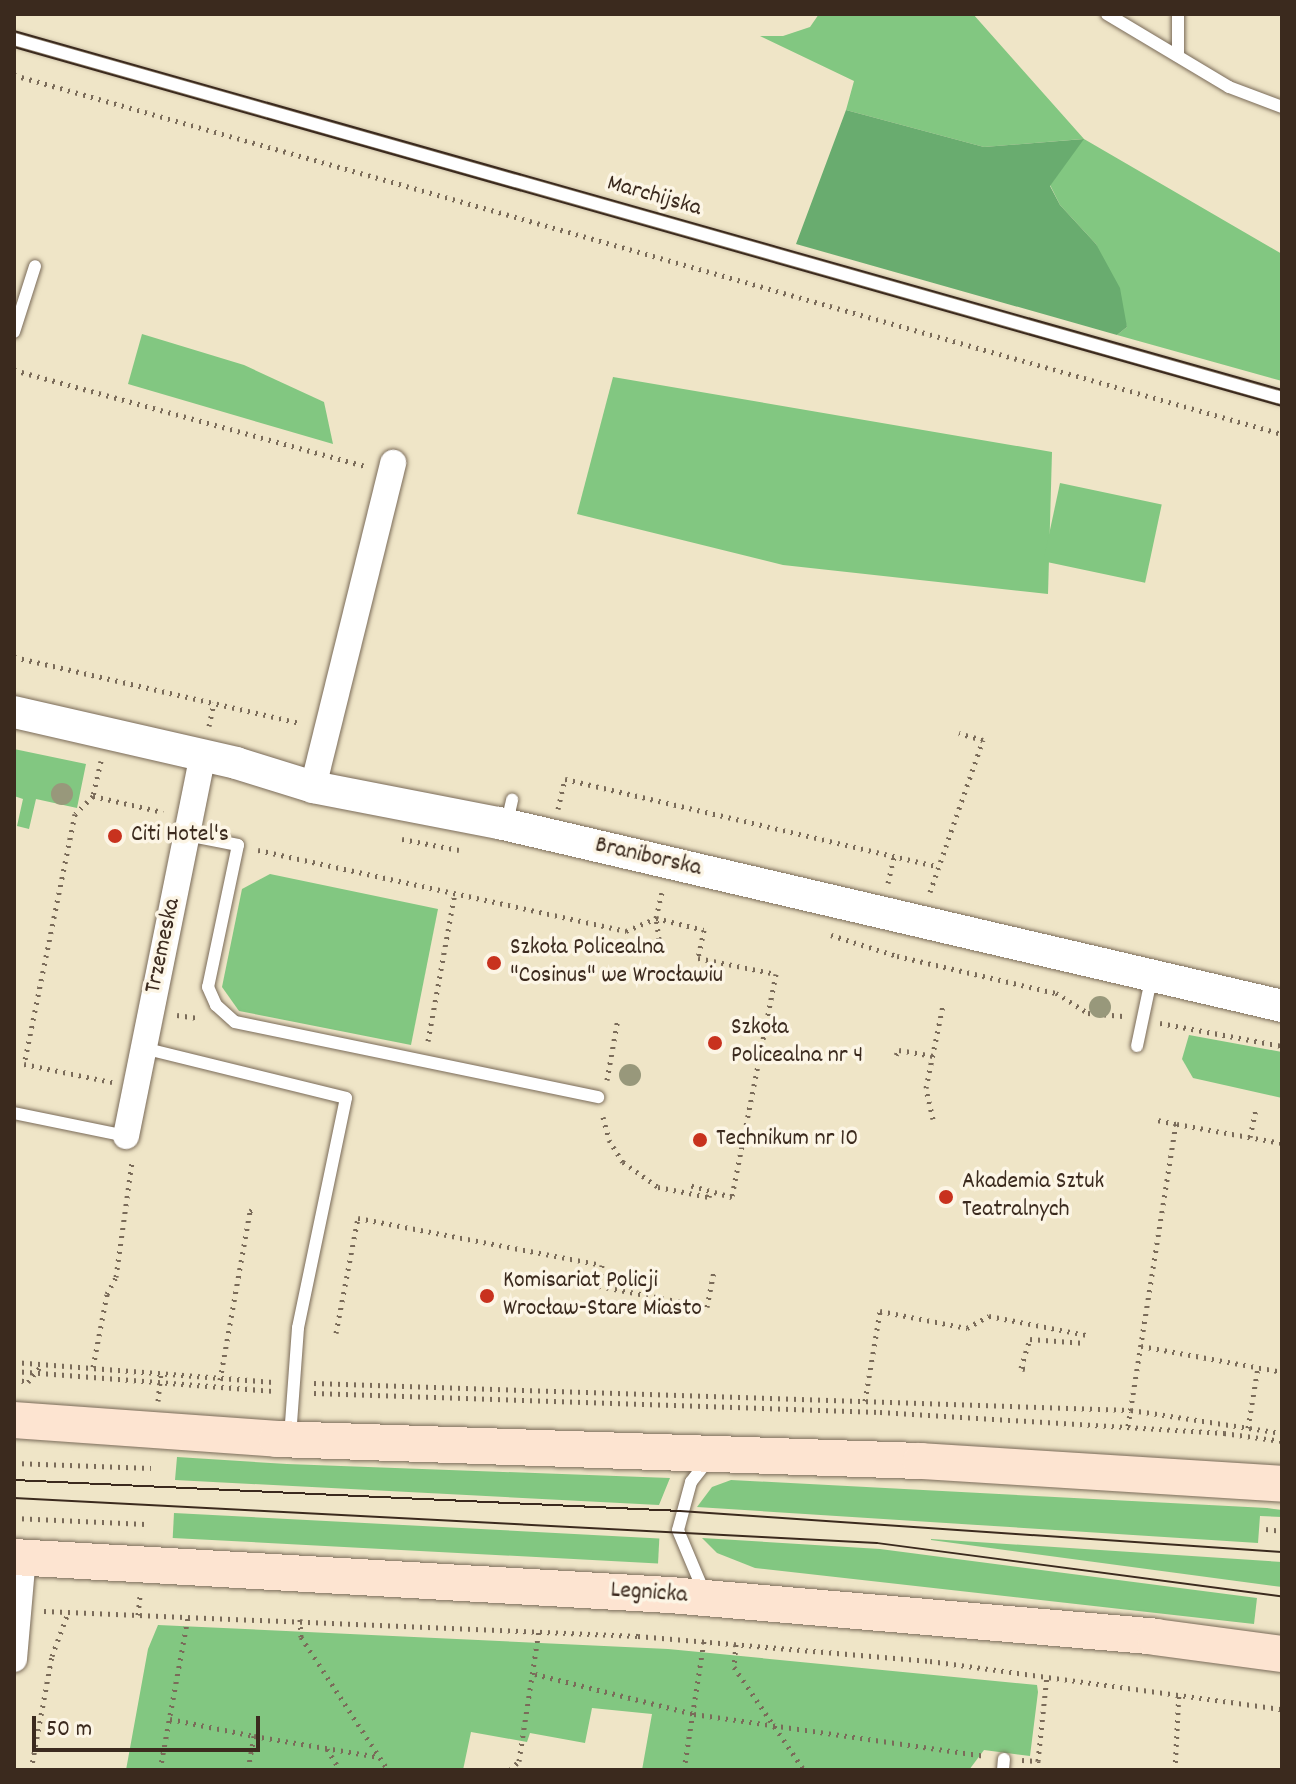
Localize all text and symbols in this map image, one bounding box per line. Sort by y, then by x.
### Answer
street label: Marchijska [604,170,704,224]
place label: Citi Hotel's [131,822,229,850]
marker: Citi Hotel's [106,827,124,845]
street label: Braniborska [592,832,704,884]
street label: Trzemeska [140,896,188,996]
place label: Szkoła Policealna "Cosinus" we Wrocławiu [510,935,723,991]
marker: Szkoła Policealna "Cosinus" we Wrocławiu [485,954,503,972]
place label: Szkoła Policealna nr 4 [731,1015,863,1071]
marker: Szkoła Policealna nr 4 [706,1034,724,1052]
place label: Technikum nr 10 [716,1126,858,1154]
marker: Technikum nr 10 [691,1131,709,1149]
place label: Akademia Sztuk Teatralnych [962,1169,1104,1225]
marker: Akademia Sztuk Teatralnych [937,1188,955,1206]
place label: Komisariat Policji Wrocław-Stare Miasto [503,1268,702,1324]
marker: Komisariat Policji Wrocław-Stare Miasto [478,1287,496,1305]
street label: Legnicka [610,1577,688,1611]
scale bar [36,1700,264,1750]
text: 50 m [46,1713,92,1747]

